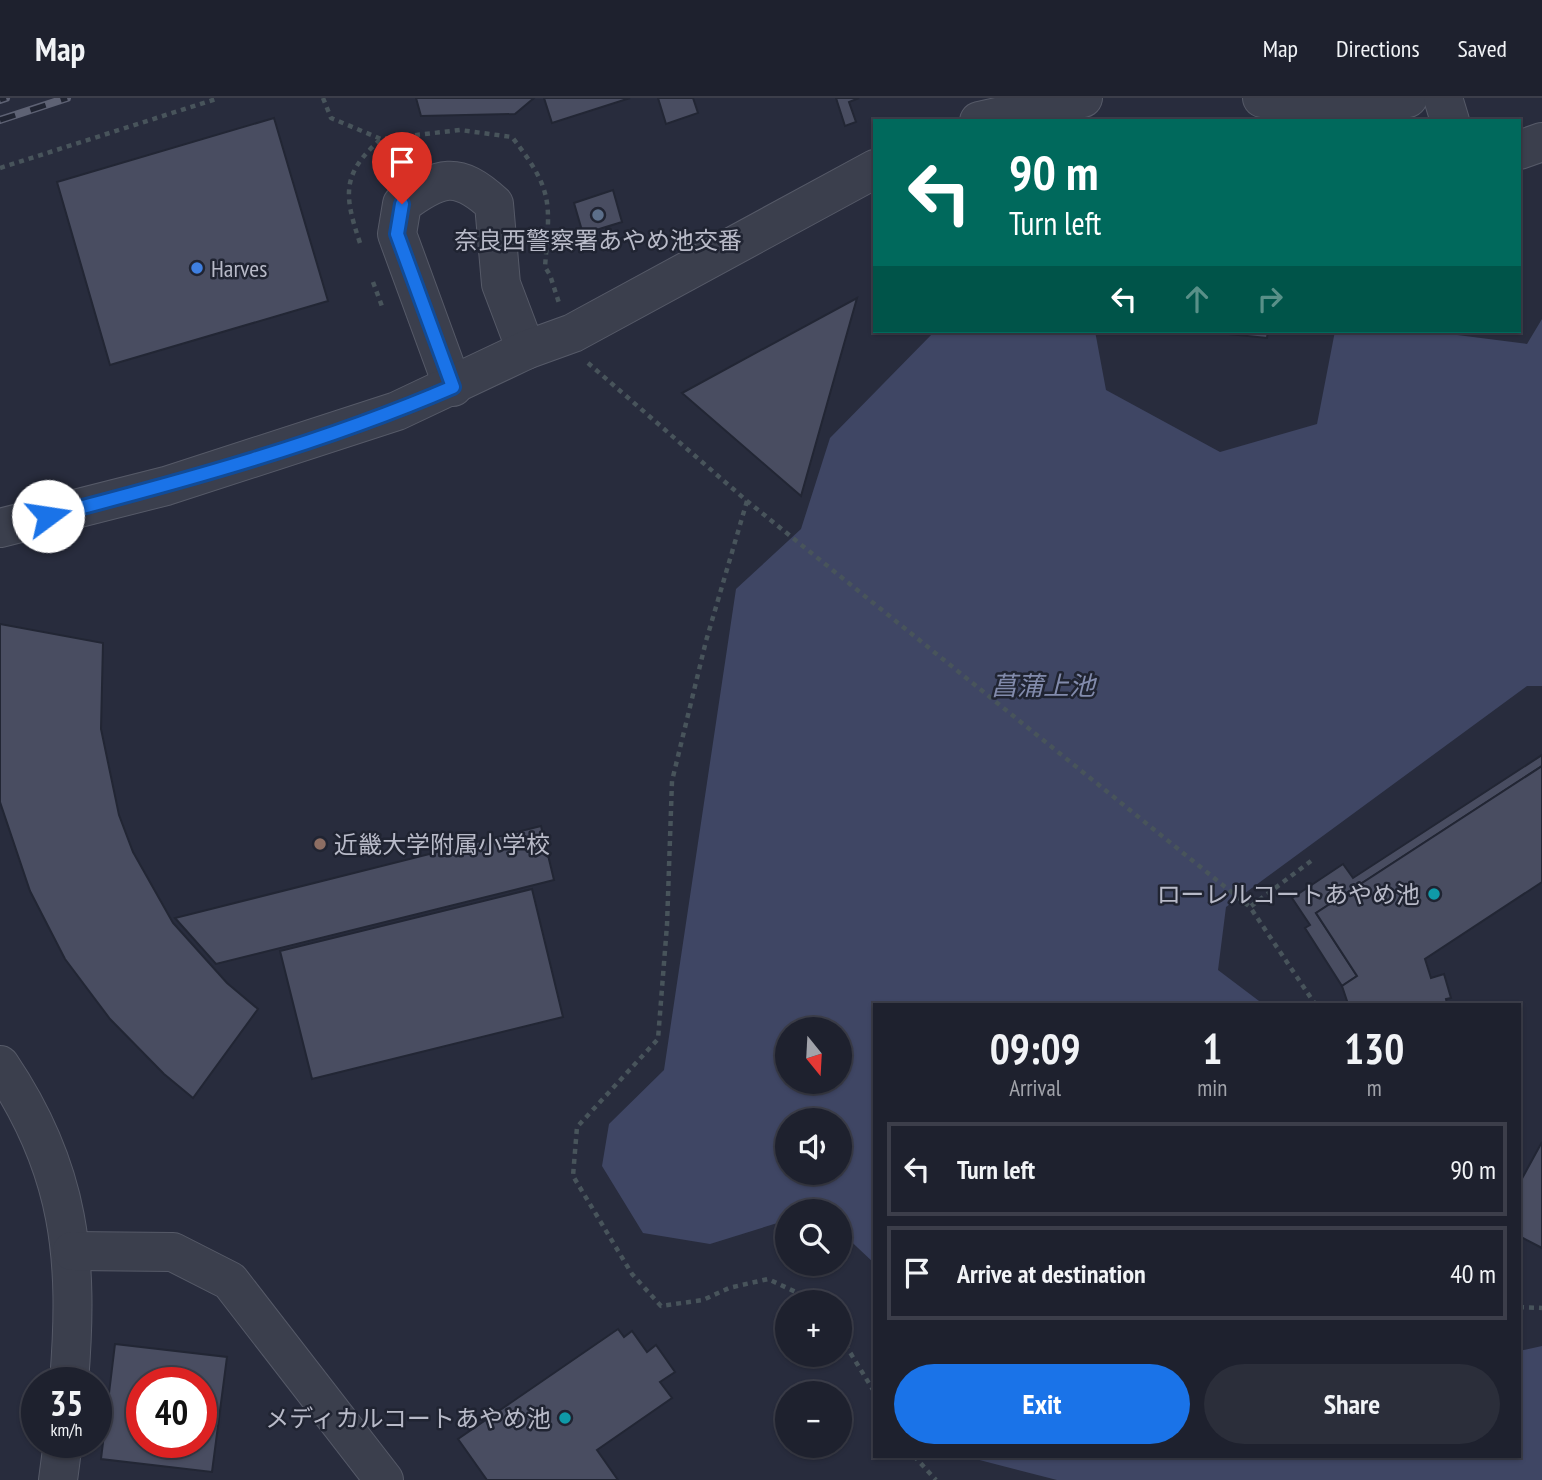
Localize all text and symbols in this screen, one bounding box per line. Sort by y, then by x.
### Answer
text: Map [35,27,85,70]
text: Map [1263,33,1298,64]
text: Directions [1336,33,1420,64]
text: Saved [1458,33,1507,64]
pin [372,132,432,204]
text: 90 m [1009,140,1098,204]
icon: arrive [383,143,421,181]
icon: left [894,147,985,238]
text: Turn left [1009,202,1101,244]
marker: 奈良西警察署あやめ池交番 [590,207,606,223]
place label: 奈良西警察署あやめ池交番 [454,225,742,256]
place label: Harves [211,253,267,284]
marker: Harves [189,260,205,276]
icon: left [1105,280,1143,318]
icon: ahead [1178,280,1216,318]
icon: right [1251,280,1289,318]
position arrow [11,479,85,553]
water label: 菖蒲上池 [991,669,1098,702]
place label: 近畿大学附属小学校 [334,829,550,860]
marker: 近畿大学附属小学校 [312,836,328,852]
place label: ローレルコートあやめ池 [1156,879,1420,910]
marker: ローレルコートあやめ池 [1426,886,1442,902]
north arrow [775,1017,852,1094]
map controls [775,1017,852,1458]
text: 09:09 [990,1021,1081,1076]
text: 1 [1202,1021,1222,1076]
text: 130 [1344,1021,1404,1076]
text: Arrival [1009,1073,1061,1102]
text: min [1197,1073,1227,1102]
text: m [1367,1073,1382,1102]
button: sound [775,1108,852,1185]
icon: left [898,1150,936,1188]
text: Turn left [957,1153,1035,1186]
text: 90 m [1450,1153,1496,1186]
button: search [775,1199,852,1276]
icon: arrive [898,1254,936,1292]
text: Arrive at destination [957,1257,1146,1290]
text: 40 m [1450,1257,1496,1290]
button: + [775,1290,852,1367]
button: Exit [894,1364,1190,1444]
button: Share [1204,1364,1500,1444]
speed limit sign: 40 [126,1367,217,1458]
text: 35 [50,1380,83,1426]
button: − [775,1381,852,1458]
place label: メディカルコートあやめ池 [265,1403,551,1434]
marker: メディカルコートあやめ池 [557,1410,573,1426]
text: km/h [51,1418,82,1441]

